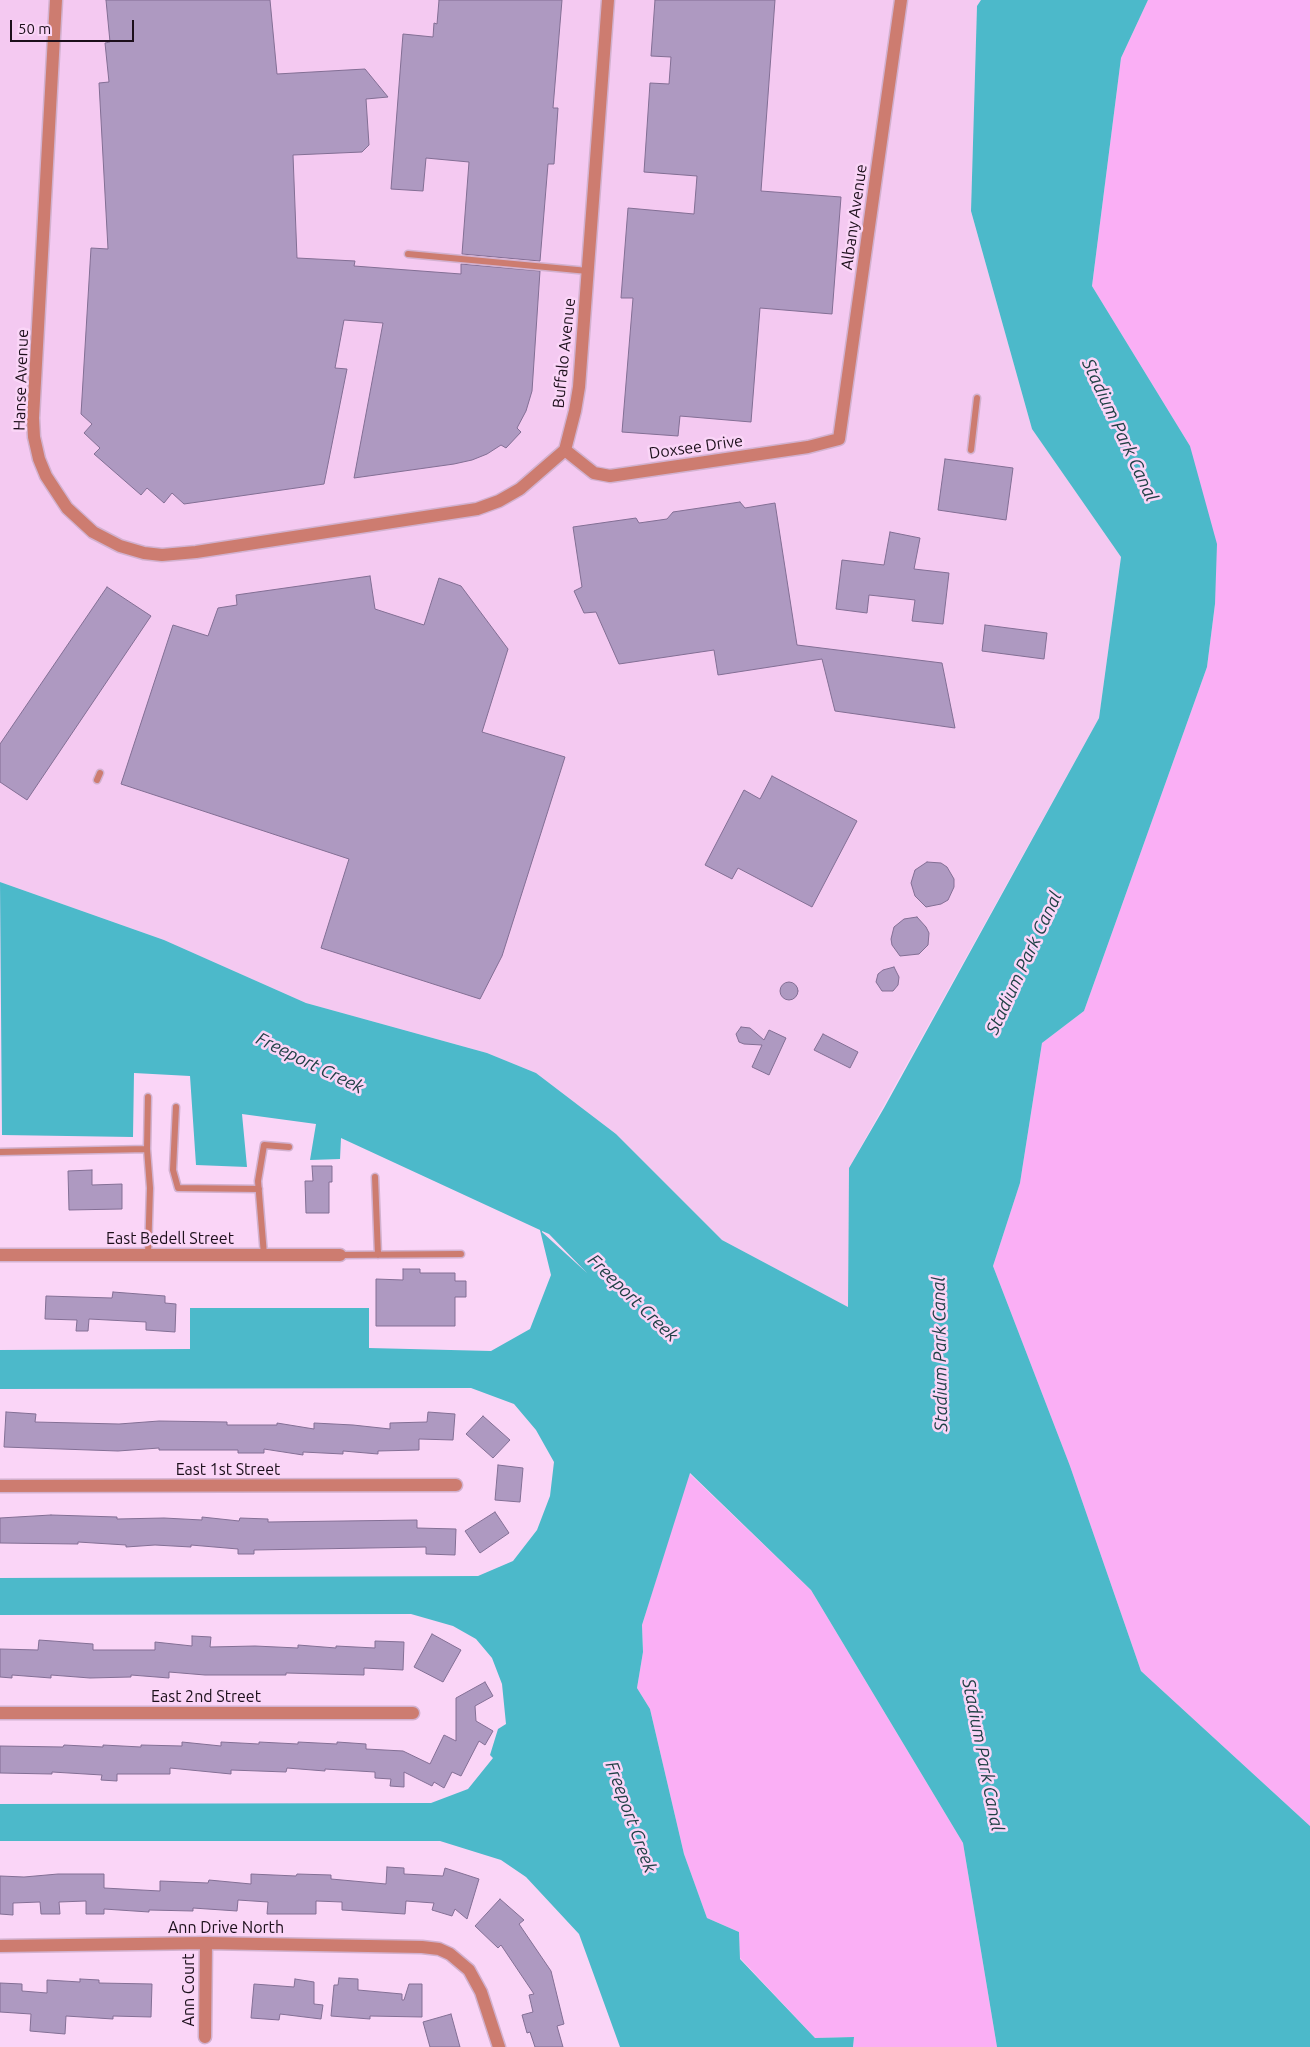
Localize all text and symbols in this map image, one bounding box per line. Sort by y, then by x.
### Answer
scale bar [12,10,136,42]
text: 50 m [18,20,51,37]
street label: Albany Avenue [837,163,871,271]
street label: Buffalo Avenue [549,297,579,409]
street label: Hanse Avenue [10,329,32,431]
water label: Stadium Park Canal [1077,355,1163,505]
street label: Doxsee Drive [648,431,744,463]
water label: Stadium Park Canal [981,888,1067,1038]
water label: Freeport Creek [253,1028,367,1098]
street label: East Bedell Street [106,1229,234,1249]
water label: Freeport Creek [583,1249,683,1347]
water label: Stadium Park Canal [928,1276,952,1432]
street label: East 1st Street [176,1460,280,1480]
water label: Stadium Park Canal [958,1677,1008,1833]
street label: East 2nd Street [151,1687,261,1707]
water label: Freeport Creek [601,1758,661,1876]
street label: Ann Drive North [168,1918,284,1938]
street label: Ann Court [179,1954,199,2026]

